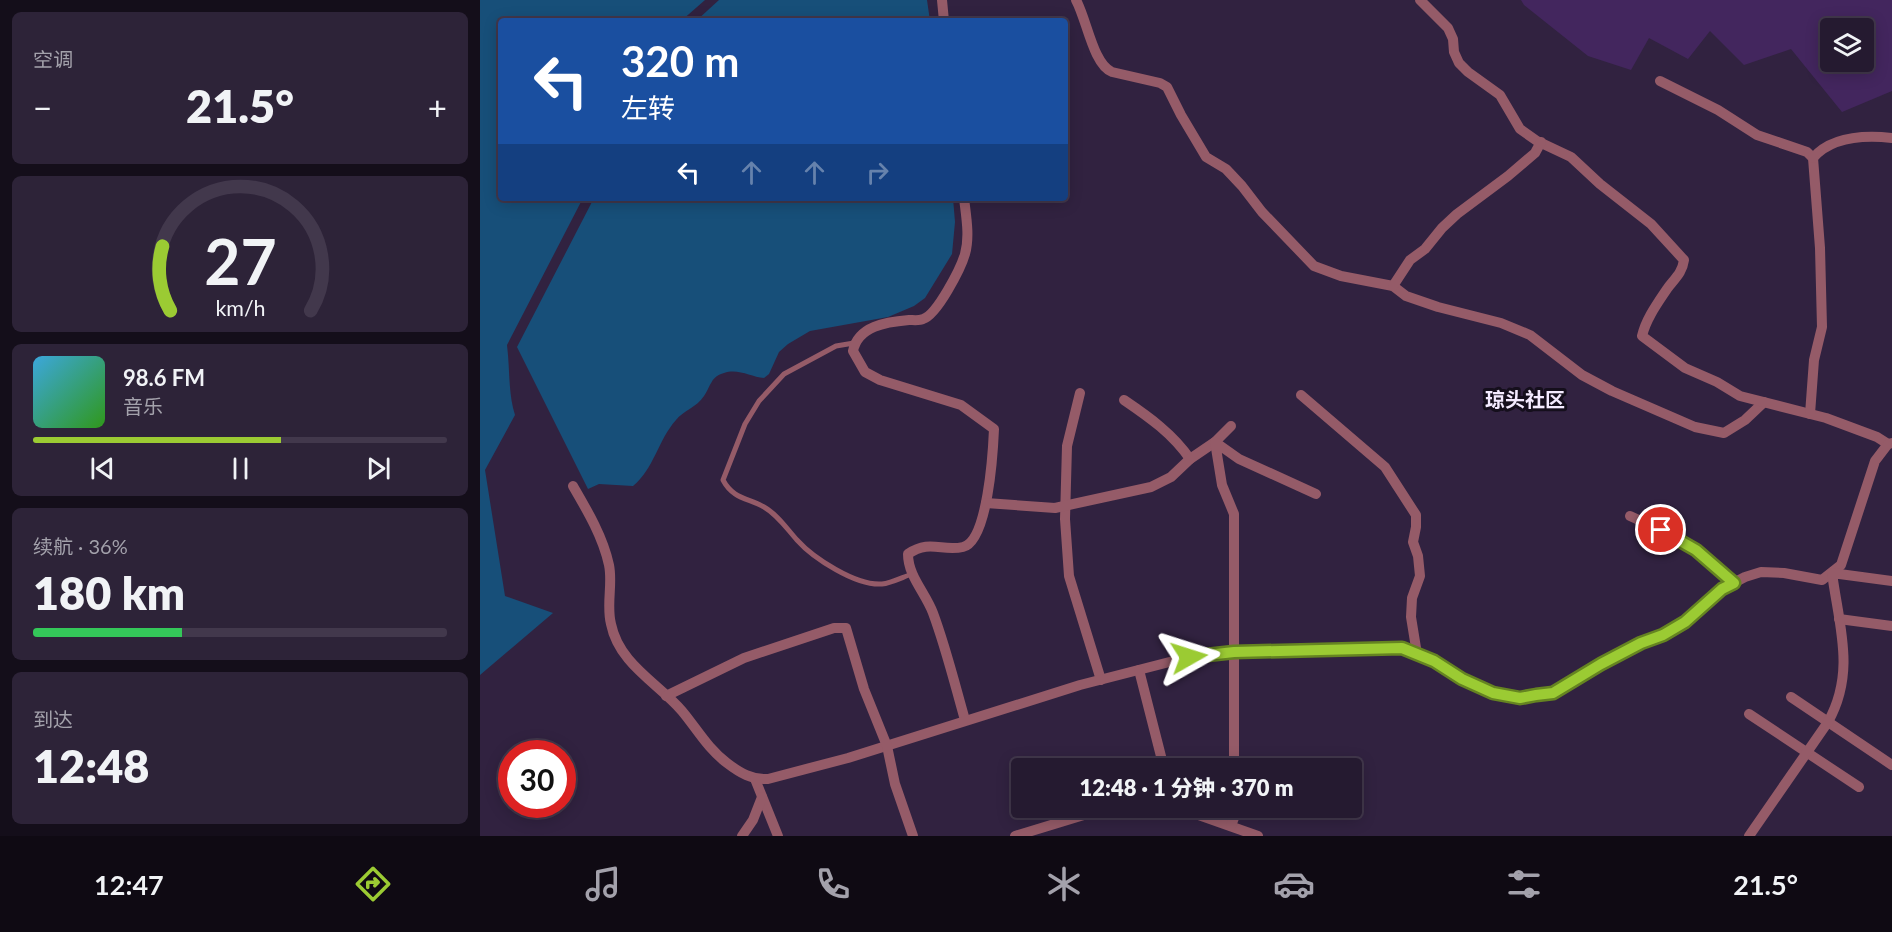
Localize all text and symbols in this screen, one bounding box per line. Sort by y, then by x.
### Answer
map controls [1820,18,1874,72]
button: layers [1820,18,1874,72]
text: 320 m [621,36,739,86]
icon: left [522,42,600,120]
text: 空调 [33,47,73,71]
text: 21.5° [186,79,294,133]
text: − [33,87,52,127]
text: + [428,87,447,127]
text: 左转 [621,91,675,124]
icon: left [672,156,705,189]
icon: ahead [735,156,768,189]
icon: ahead [798,156,831,189]
icon: right [861,156,894,189]
text: 27 [204,223,276,298]
text: km/h [215,295,265,321]
text: 98.6 FM [123,364,205,391]
district label: 琼头社区 [1485,387,1565,411]
text: 音乐 [123,394,163,418]
icon: previous [86,452,119,485]
icon: pause [224,452,257,485]
icon: next [362,452,395,485]
pin [1635,504,1686,555]
icon: arrive [1644,513,1677,546]
text: 续航 · 36% [33,534,128,558]
text: 180 km [33,566,185,620]
position arrow [1157,625,1221,689]
text: 到达 [33,707,73,731]
text: 12:48 [33,739,149,793]
speed limit sign: 30 [498,740,576,818]
text: 12:48 · 1 分钟 · 370 m [1080,774,1293,801]
icon: directions [352,863,394,905]
icon: music [582,863,624,905]
icon: phone [812,863,854,905]
icon: climate [1043,863,1085,905]
icon: car [1273,863,1315,905]
icon: filters [1503,863,1545,905]
text: 12:47 [94,868,164,901]
text: 21.5° [1733,868,1798,901]

